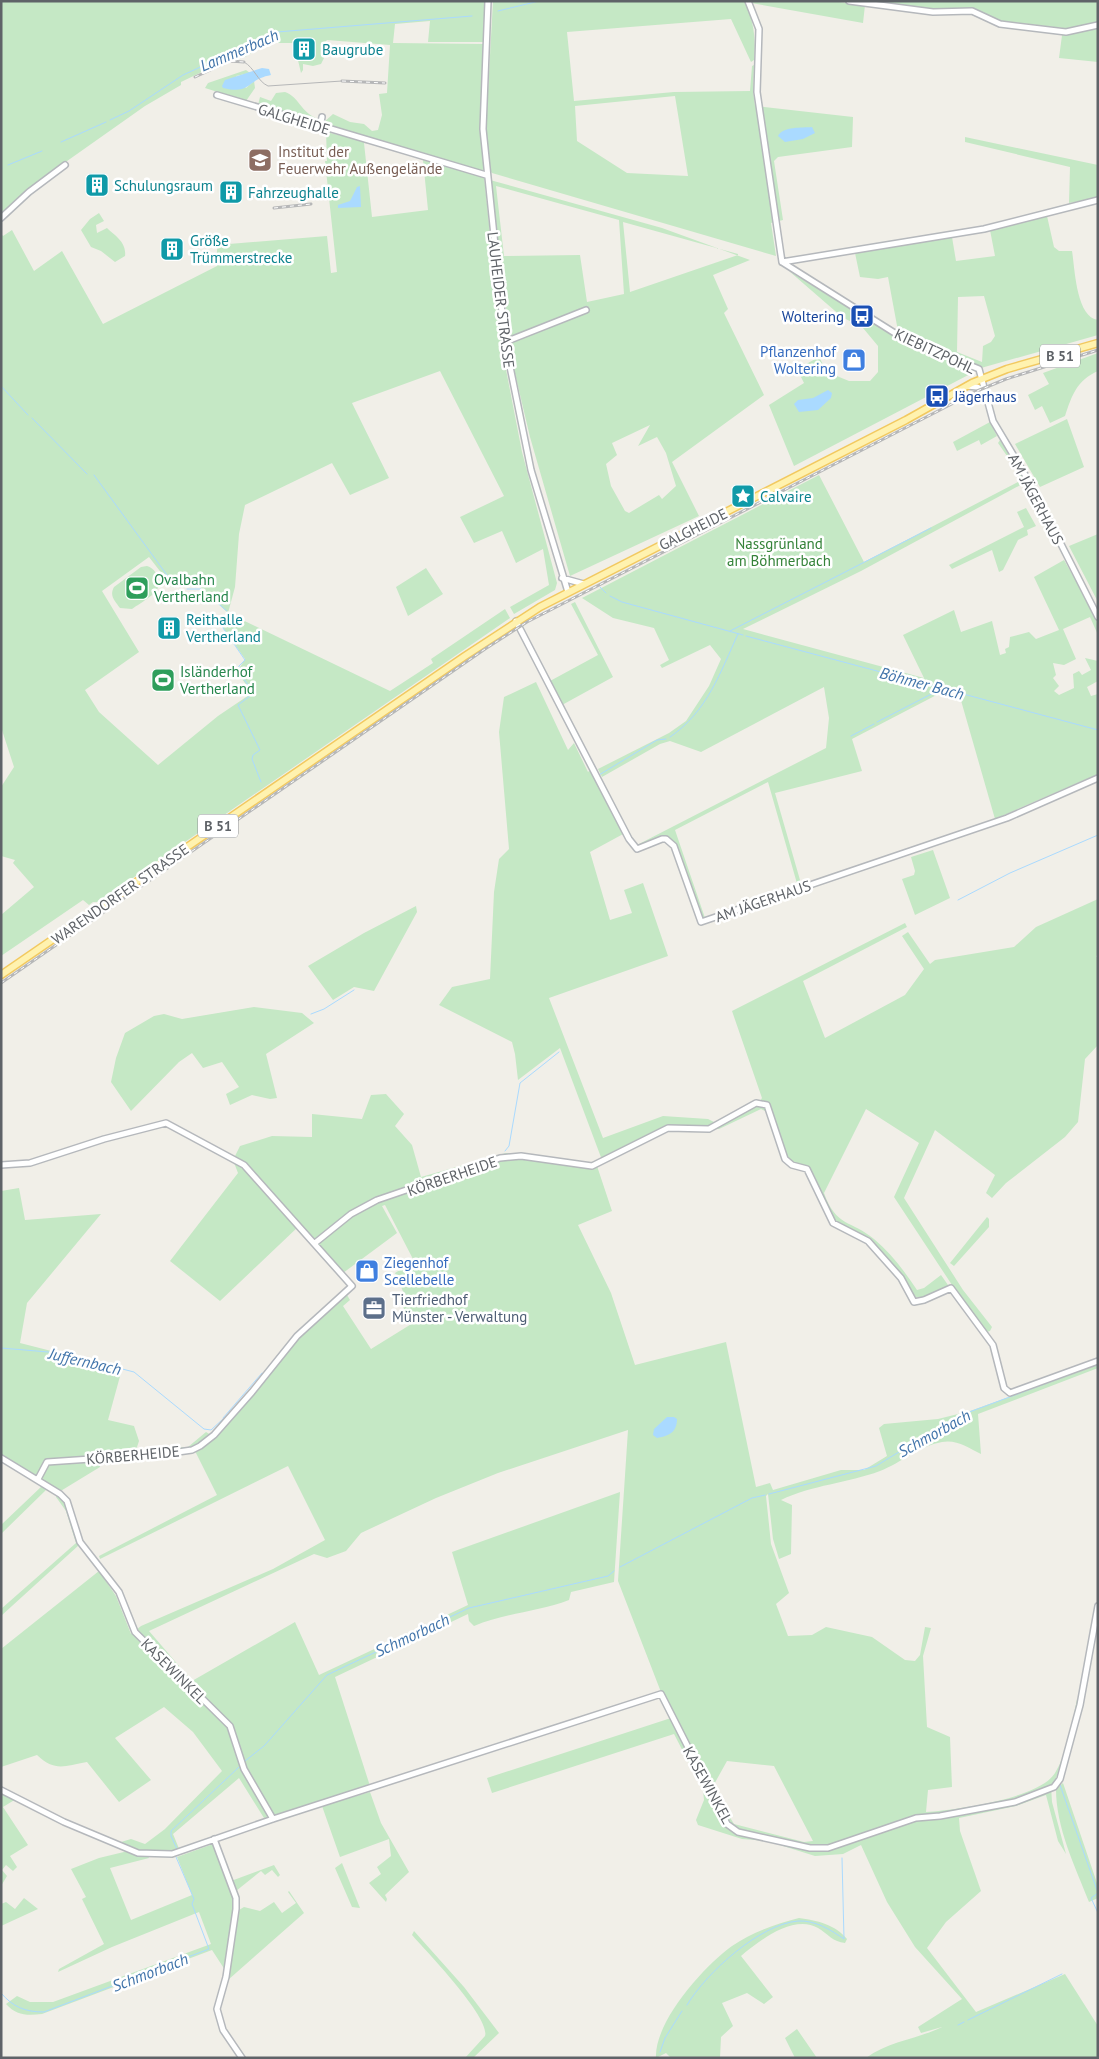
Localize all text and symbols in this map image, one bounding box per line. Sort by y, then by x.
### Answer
water label: Lammerbach [197,24,281,76]
building icon: Baugrube [291,36,317,62]
place label: Baugrube [322,40,383,59]
street label: GALGHEIDE [256,99,332,139]
place label: Institut der Feuerwehr Außengelände [278,142,442,178]
school or university icon: Institut der Feuerwehr Außengelände [247,147,273,173]
building icon: Schulungsraum [84,172,110,198]
place label: Schulungsraum [114,176,213,195]
building icon: Fahrzeughalle [218,179,244,205]
place label: Fahrzeughalle [248,183,339,202]
place label: Größe Trümmerstrecke [190,231,292,267]
street label: LAUHEIDER STRASSE [483,231,519,369]
building icon: Größe Trümmerstrecke [159,236,185,262]
bus stop icon: Woltering [849,303,875,329]
place label: Woltering [782,307,844,326]
street label: KIEBITZPOHL [892,324,979,378]
place label: Pflanzenhof Woltering [760,342,837,378]
road number: B 51 [1040,344,1080,368]
shop icon: Pflanzenhof Woltering [841,347,867,373]
bus stop icon: Jägerhaus [924,383,950,409]
place label: Jägerhaus [953,387,1017,406]
street label: AM JÄGERHAUS [1004,450,1068,548]
place icon: Calvaire [730,483,756,509]
place label: Calvaire [760,487,812,506]
street label: GALGHEIDE [656,504,730,554]
park label: Nassgrünland am Böhmerbach [727,534,831,570]
place label: Ovalbahn Vertherland [153,570,229,606]
sports icon: Ovalbahn Vertherland [124,575,150,601]
place label: Reithalle Vertherland [185,610,261,646]
building icon: Reithalle Vertherland [156,615,182,641]
place label: Isländerhof Vertherland [179,662,255,698]
water label: Böhmer Bach [878,662,966,704]
sports icon: Isländerhof Vertherland [150,667,176,693]
road number: B 51 [198,814,238,838]
street label: WARENDORFER STRASSE [48,839,192,949]
street label: AM JÄGERHAUS [713,876,813,926]
street label: KÖRBERHEIDE [405,1152,499,1200]
place label: Ziegenhof Scellebelle [384,1253,455,1289]
shop icon: Ziegenhof Scellebelle [354,1258,380,1284]
place label: Tierfriedhof Münster - Verwaltung [392,1290,527,1326]
office icon: Tierfriedhof Münster - Verwaltung [361,1295,387,1321]
water label: Juffernbach [46,1343,123,1379]
water label: Schmorbach [894,1405,974,1461]
street label: KÖRBERHEIDE [86,1441,180,1469]
water label: Schmorbach [372,1609,452,1661]
street label: KASEWINKEL [137,1634,211,1708]
street label: KASEWINKEL [679,1743,737,1827]
water label: Schmorbach [109,1948,191,1996]

